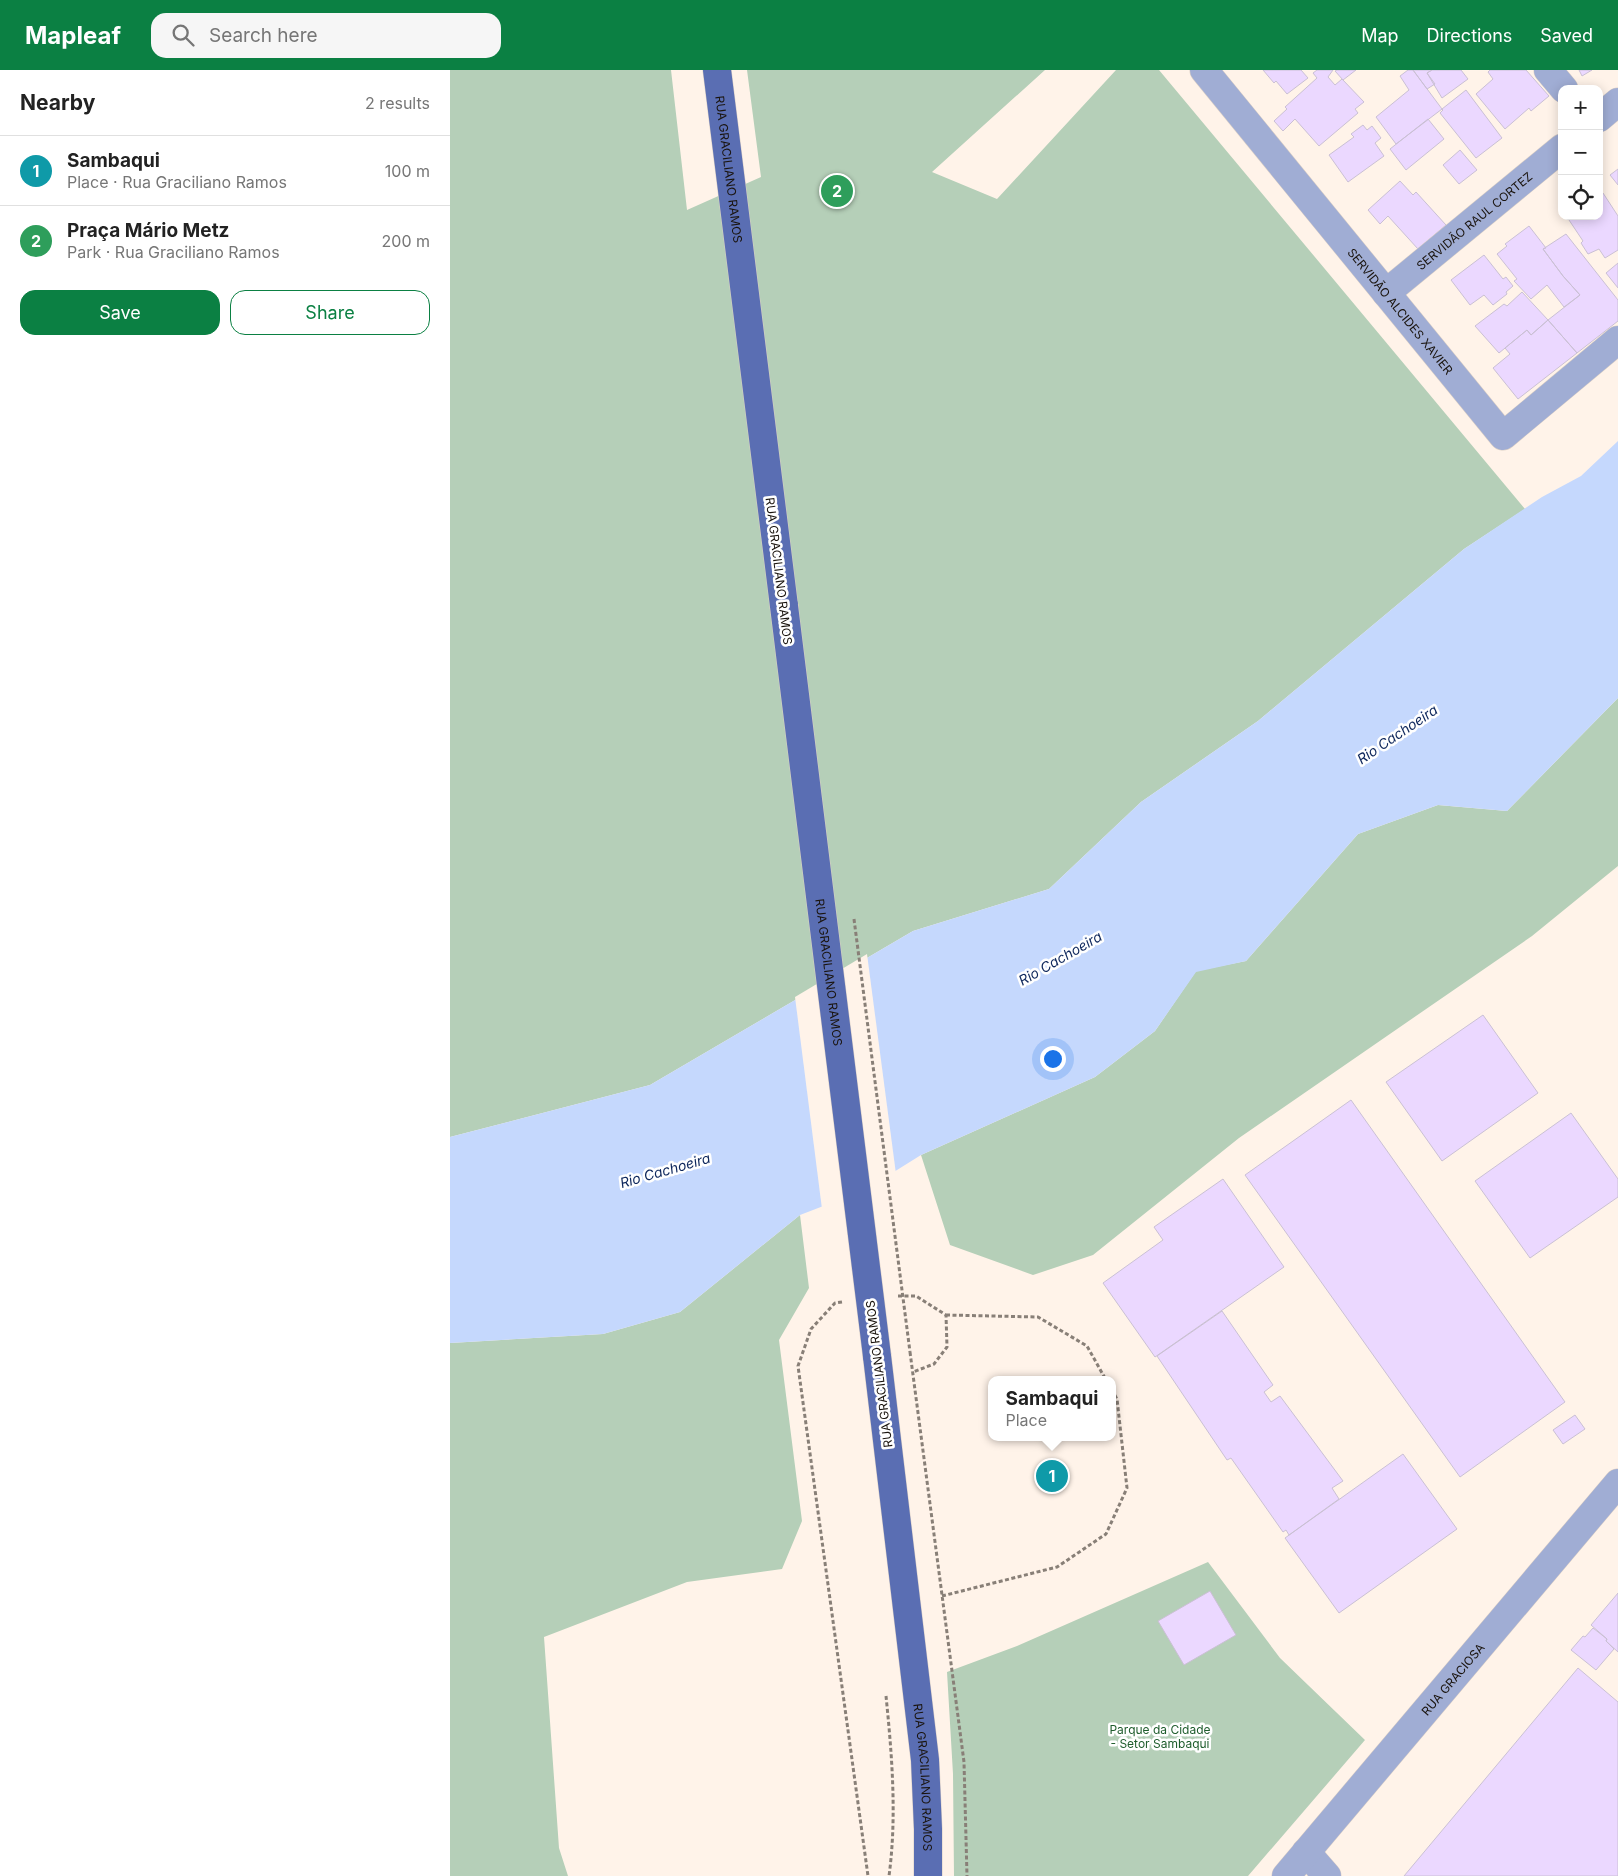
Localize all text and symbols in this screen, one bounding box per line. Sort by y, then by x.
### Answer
search box [151,13,501,58]
text: Mapleaf [25,21,121,50]
icon: search [169,21,197,49]
text: Search here [209,24,318,47]
text: Map [1361,25,1399,46]
text: Directions [1427,25,1512,46]
text: Saved [1540,25,1593,46]
map controls [1558,85,1603,220]
button: + [1558,85,1603,130]
text: Nearby [20,90,95,115]
text: 2 results [365,93,430,113]
street label: RUA GRACILIANO RAMOS [713,95,746,244]
button: − [1558,130,1603,175]
text: Sambaqui [67,149,160,172]
text: 1 [33,161,39,181]
text: 100 m [385,161,430,181]
street label: SERVIDÃO RAUL CORTEZ [1413,168,1535,273]
text: Place · Rua Graciliano Ramos [67,172,287,192]
pin: 2 [821,172,853,210]
button: locate [1558,175,1603,220]
text: Praça Mário Metz [67,219,229,242]
text: 2 [31,231,41,251]
text: 200 m [382,231,430,251]
text: Park · Rua Graciliano Ramos [67,242,280,262]
street label: SERVIDÃO ALCIDES XAVIER [1345,245,1457,377]
button: Save [20,290,220,335]
button: Share [230,290,430,335]
street label: RUA GRACILIANO RAMOS [763,497,796,646]
water label: Rio Cachoeira [1354,701,1441,767]
street label: RUA GRACILIANO RAMOS [813,898,846,1047]
water label: Rio Cachoeira [1015,927,1105,989]
your location [1040,1046,1066,1072]
water label: Rio Cachoeira [618,1149,713,1191]
street label: RUA GRACILIANO RAMOS [862,1299,895,1448]
popup [988,1376,1116,1441]
text: Sambaqui [1006,1387,1098,1410]
text: Place [1006,1410,1047,1430]
pin: 1 [1036,1457,1068,1495]
street label: RUA GRACIOSA [1418,1640,1487,1718]
street label: RUA GRACILIANO RAMOS [911,1703,936,1852]
park label: Parque da Cidade - Setor Sambaqui [1109,1722,1211,1751]

